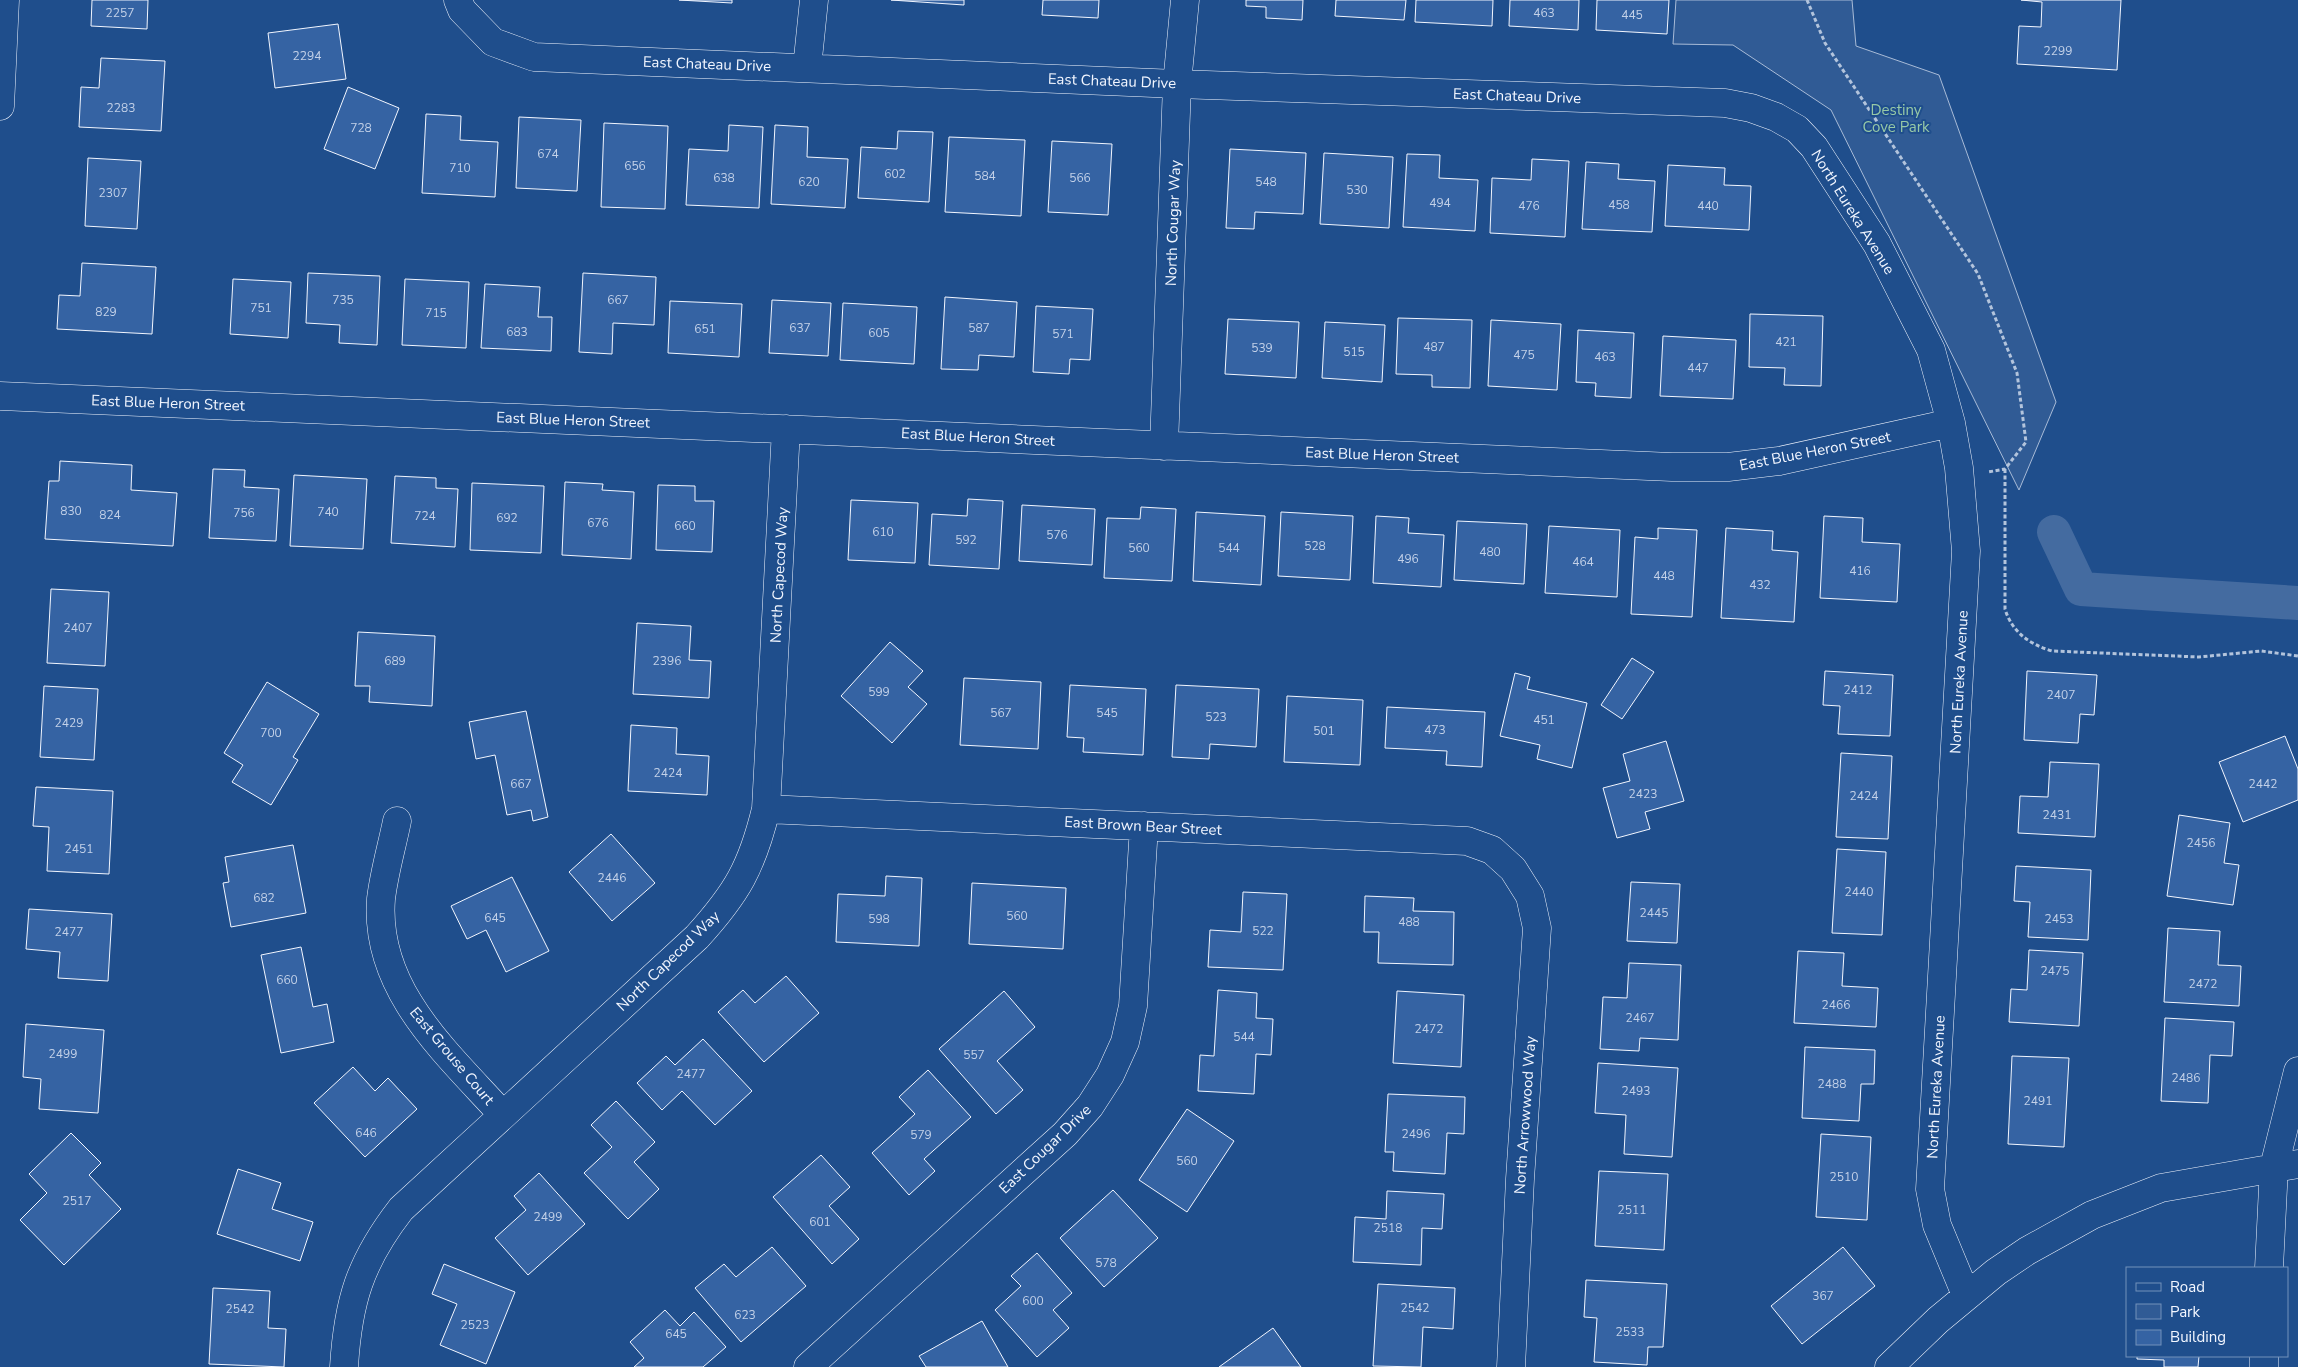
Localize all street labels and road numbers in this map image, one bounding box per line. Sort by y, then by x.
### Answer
street label: East Chateau Drive [643,52,771,76]
street label: East Chateau Drive [1048,69,1176,93]
street label: East Chateau Drive [1453,84,1581,108]
street label: North Eureka Avenue [1806,146,1900,278]
street label: North Cougar Way [1161,159,1185,286]
street label: East Blue Heron Street [91,390,246,416]
street label: East Blue Heron Street [496,407,651,433]
street label: East Blue Heron Street [901,423,1056,451]
street label: East Blue Heron Street [1738,426,1893,476]
street label: East Blue Heron Street [1305,442,1460,468]
street label: North Capecod Way [765,506,793,644]
street label: North Eureka Avenue [1945,610,1973,754]
street label: East Brown Bear Street [1064,812,1223,840]
street label: North Capecod Way [612,906,724,1016]
street label: East Grouse Court [405,1003,499,1110]
street label: North Eureka Avenue [1922,1015,1950,1159]
street label: North Arrowwood Way [1509,1035,1541,1195]
street label: East Cougar Drive [995,1100,1095,1198]

